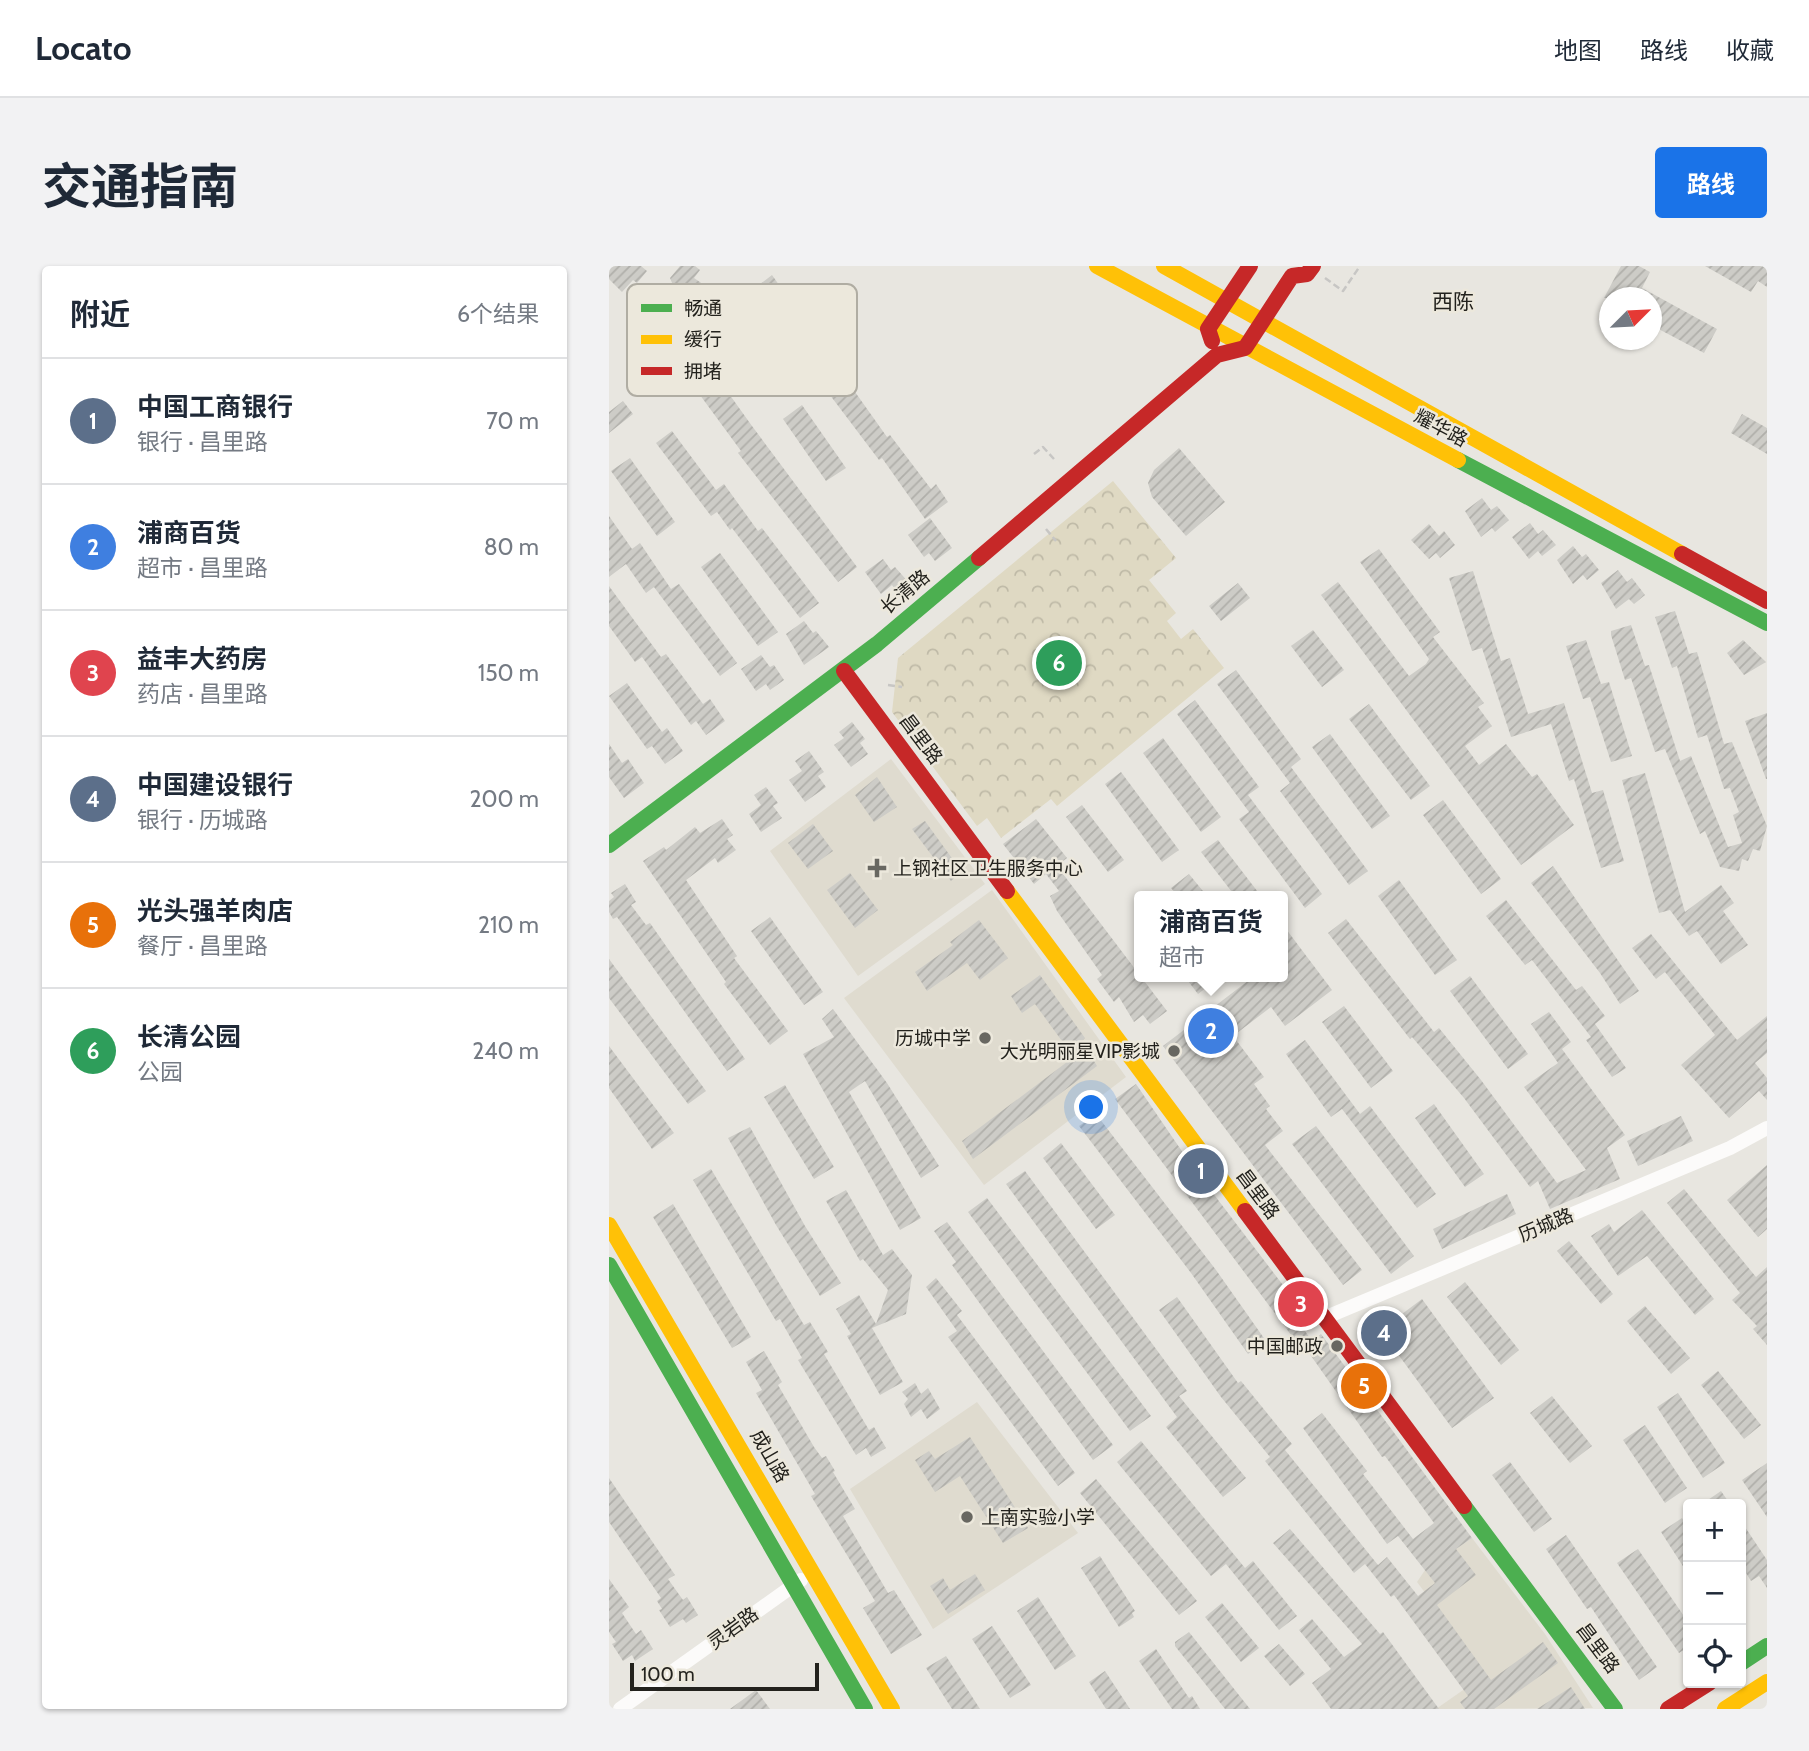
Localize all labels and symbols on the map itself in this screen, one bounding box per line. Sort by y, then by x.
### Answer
legend [627,284,857,396]
north arrow [1599,287,1662,350]
district label: 西陈 [1432,289,1474,314]
text: 畅通 [684,297,722,320]
text: 缓行 [684,328,722,351]
text: 拥堵 [684,360,722,383]
street label: 耀华路 [1410,404,1472,452]
street label: 长清路 [876,565,934,619]
pin: 6 [1036,637,1082,689]
street label: 昌里路 [895,709,947,769]
place label: 上钢社区卫生服务中心 [893,857,1083,880]
marker: 上钢社区卫生服务中心 [867,858,887,878]
pin: 2 [1188,1005,1234,1057]
place label: 历城中学 [895,1027,971,1050]
marker: 历城中学 [977,1030,993,1046]
place label: 大光明丽星VIP影城 [1000,1040,1160,1063]
marker: 大光明丽星VIP影城 [1166,1043,1182,1059]
your location [1074,1090,1108,1124]
pin: 1 [1178,1145,1224,1197]
street label: 昌里路 [1232,1164,1284,1224]
street label: 历城路 [1515,1203,1577,1247]
pin: 3 [1278,1278,1324,1330]
pin: 4 [1361,1307,1407,1359]
place label: 中国邮政 [1247,1335,1323,1358]
marker: 中国邮政 [1329,1338,1345,1354]
pin: 5 [1341,1360,1387,1412]
street label: 成山路 [746,1426,794,1486]
place label: 上南实验小学 [981,1506,1095,1529]
marker: 上南实验小学 [959,1509,975,1525]
street label: 灵岩路 [703,1602,763,1654]
street label: 昌里路 [1572,1618,1624,1678]
scale bar [630,1660,819,1692]

